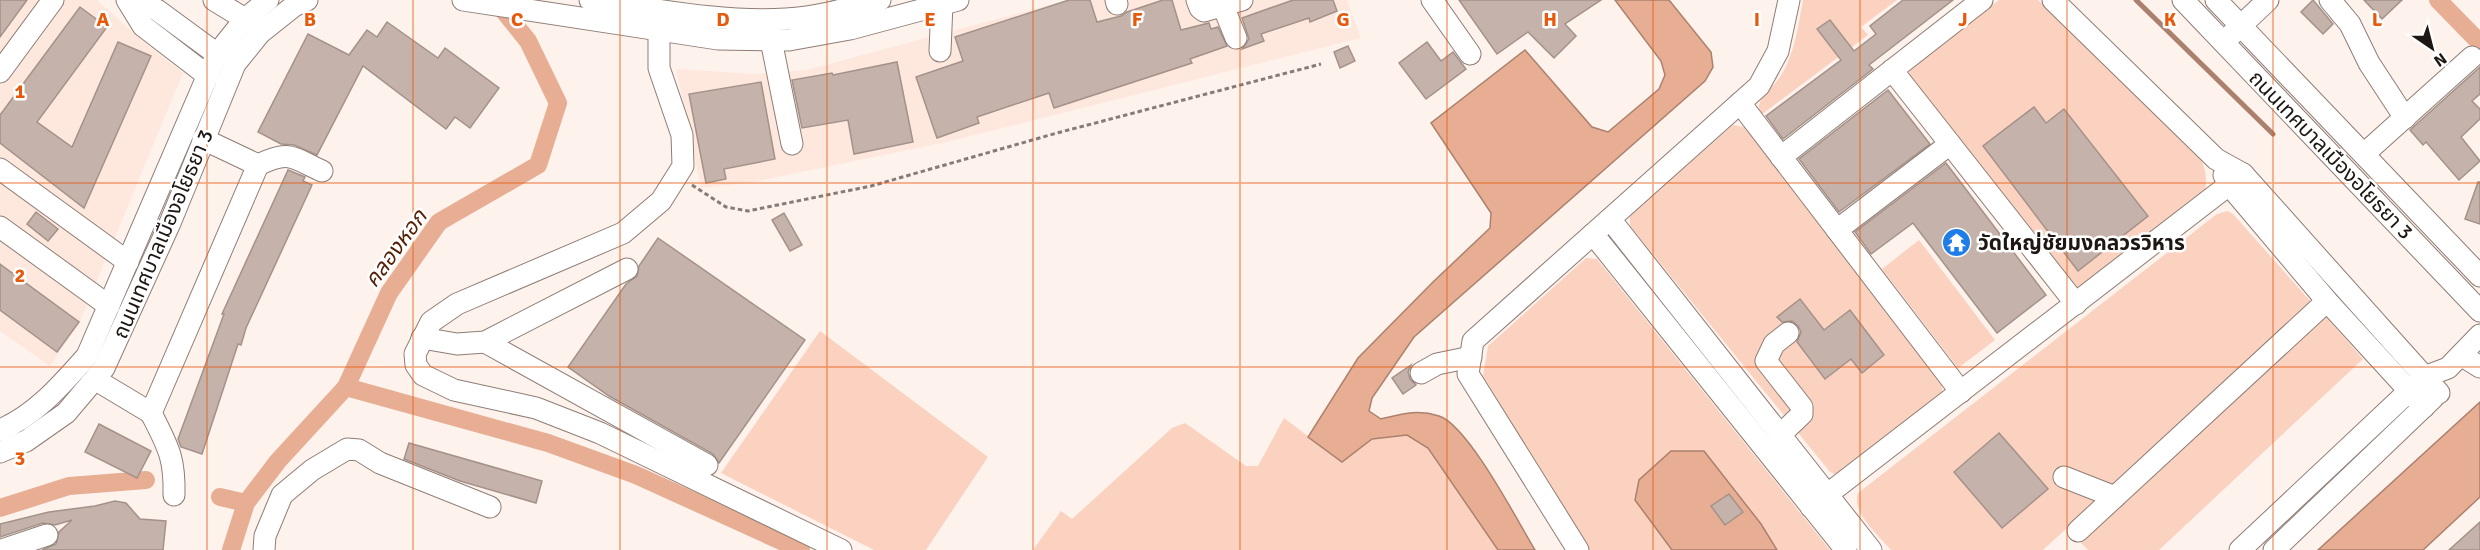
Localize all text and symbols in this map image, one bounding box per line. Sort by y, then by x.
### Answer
text: A [97,7,110,32]
text: B [304,7,316,32]
text: C [511,7,523,32]
text: D [716,7,730,32]
text: E [924,7,936,32]
text: F [1132,7,1143,32]
text: G [1336,7,1350,32]
text: H [1543,7,1557,32]
text: I [1754,7,1760,32]
text: J [1958,7,1968,32]
text: K [2164,7,2177,32]
text: L [2372,7,2383,32]
north arrow [2402,18,2462,78]
text: N [2430,48,2450,71]
street label: ถนนเทศบาลเมืองอโยธยา 3 [2244,65,2418,245]
text: 1 [15,79,26,104]
street label: ถนนเทศบาลเมืองอโยธยา 3 [107,125,219,343]
water label: คลองหอก [358,204,433,292]
temple icon: วัดใหญ่ชัยมงคลวรวิหาร [1941,227,1973,259]
place label: วัดใหญ่ชัยมงคลวรวิหาร [1978,230,2185,256]
text: 2 [15,263,25,288]
text: 3 [15,446,25,471]

